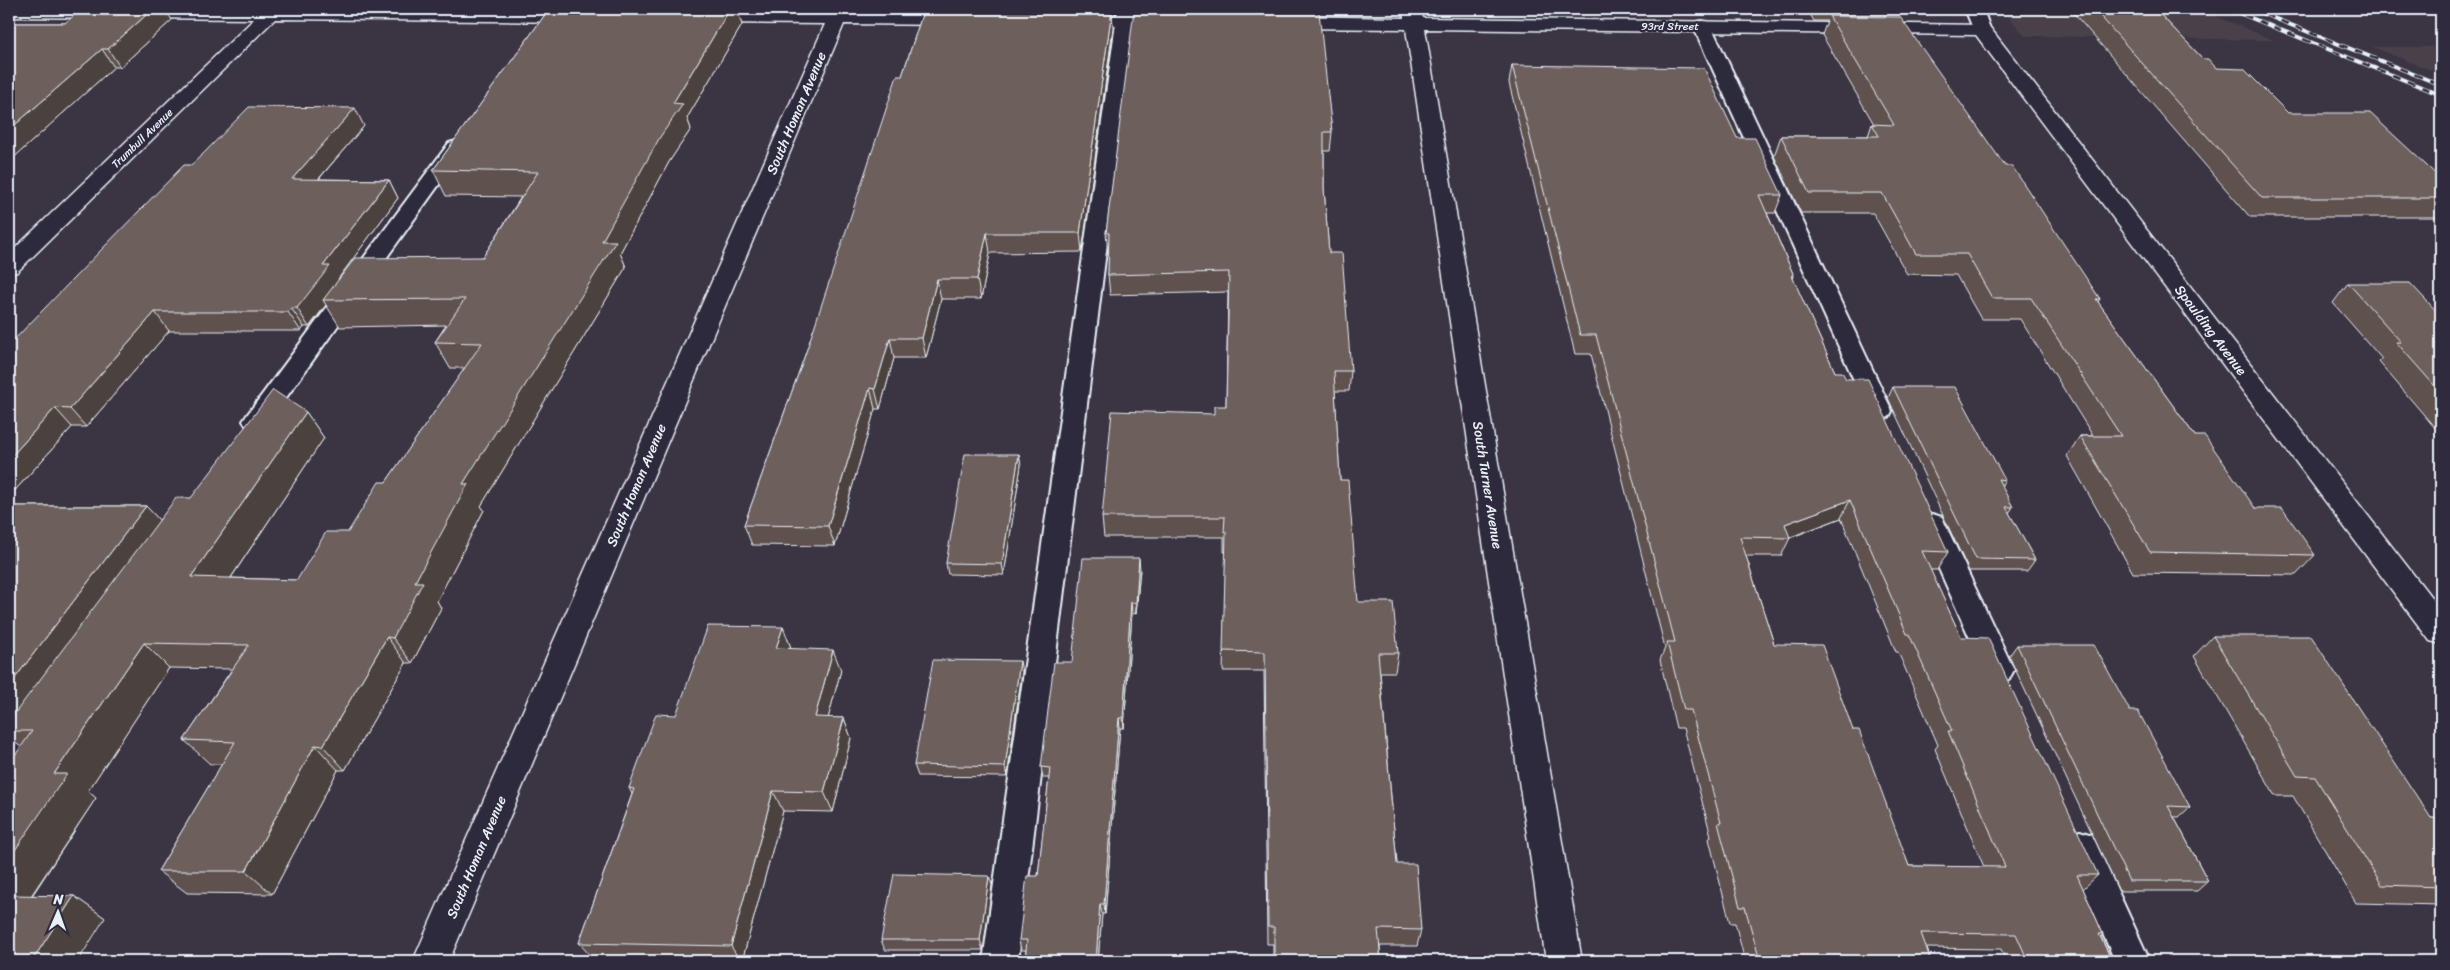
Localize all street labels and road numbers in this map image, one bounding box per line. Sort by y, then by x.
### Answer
street label: 93rd Street [1641,17,1699,36]
street label: South Homan Avenue [759,48,834,179]
street label: Trumbull Avenue [107,104,178,173]
street label: Spaulding Avenue [2168,279,2253,382]
street label: South Turner Avenue [1465,419,1510,551]
street label: South Homan Avenue [599,420,674,551]
street label: South Homan Avenue [439,792,514,923]

